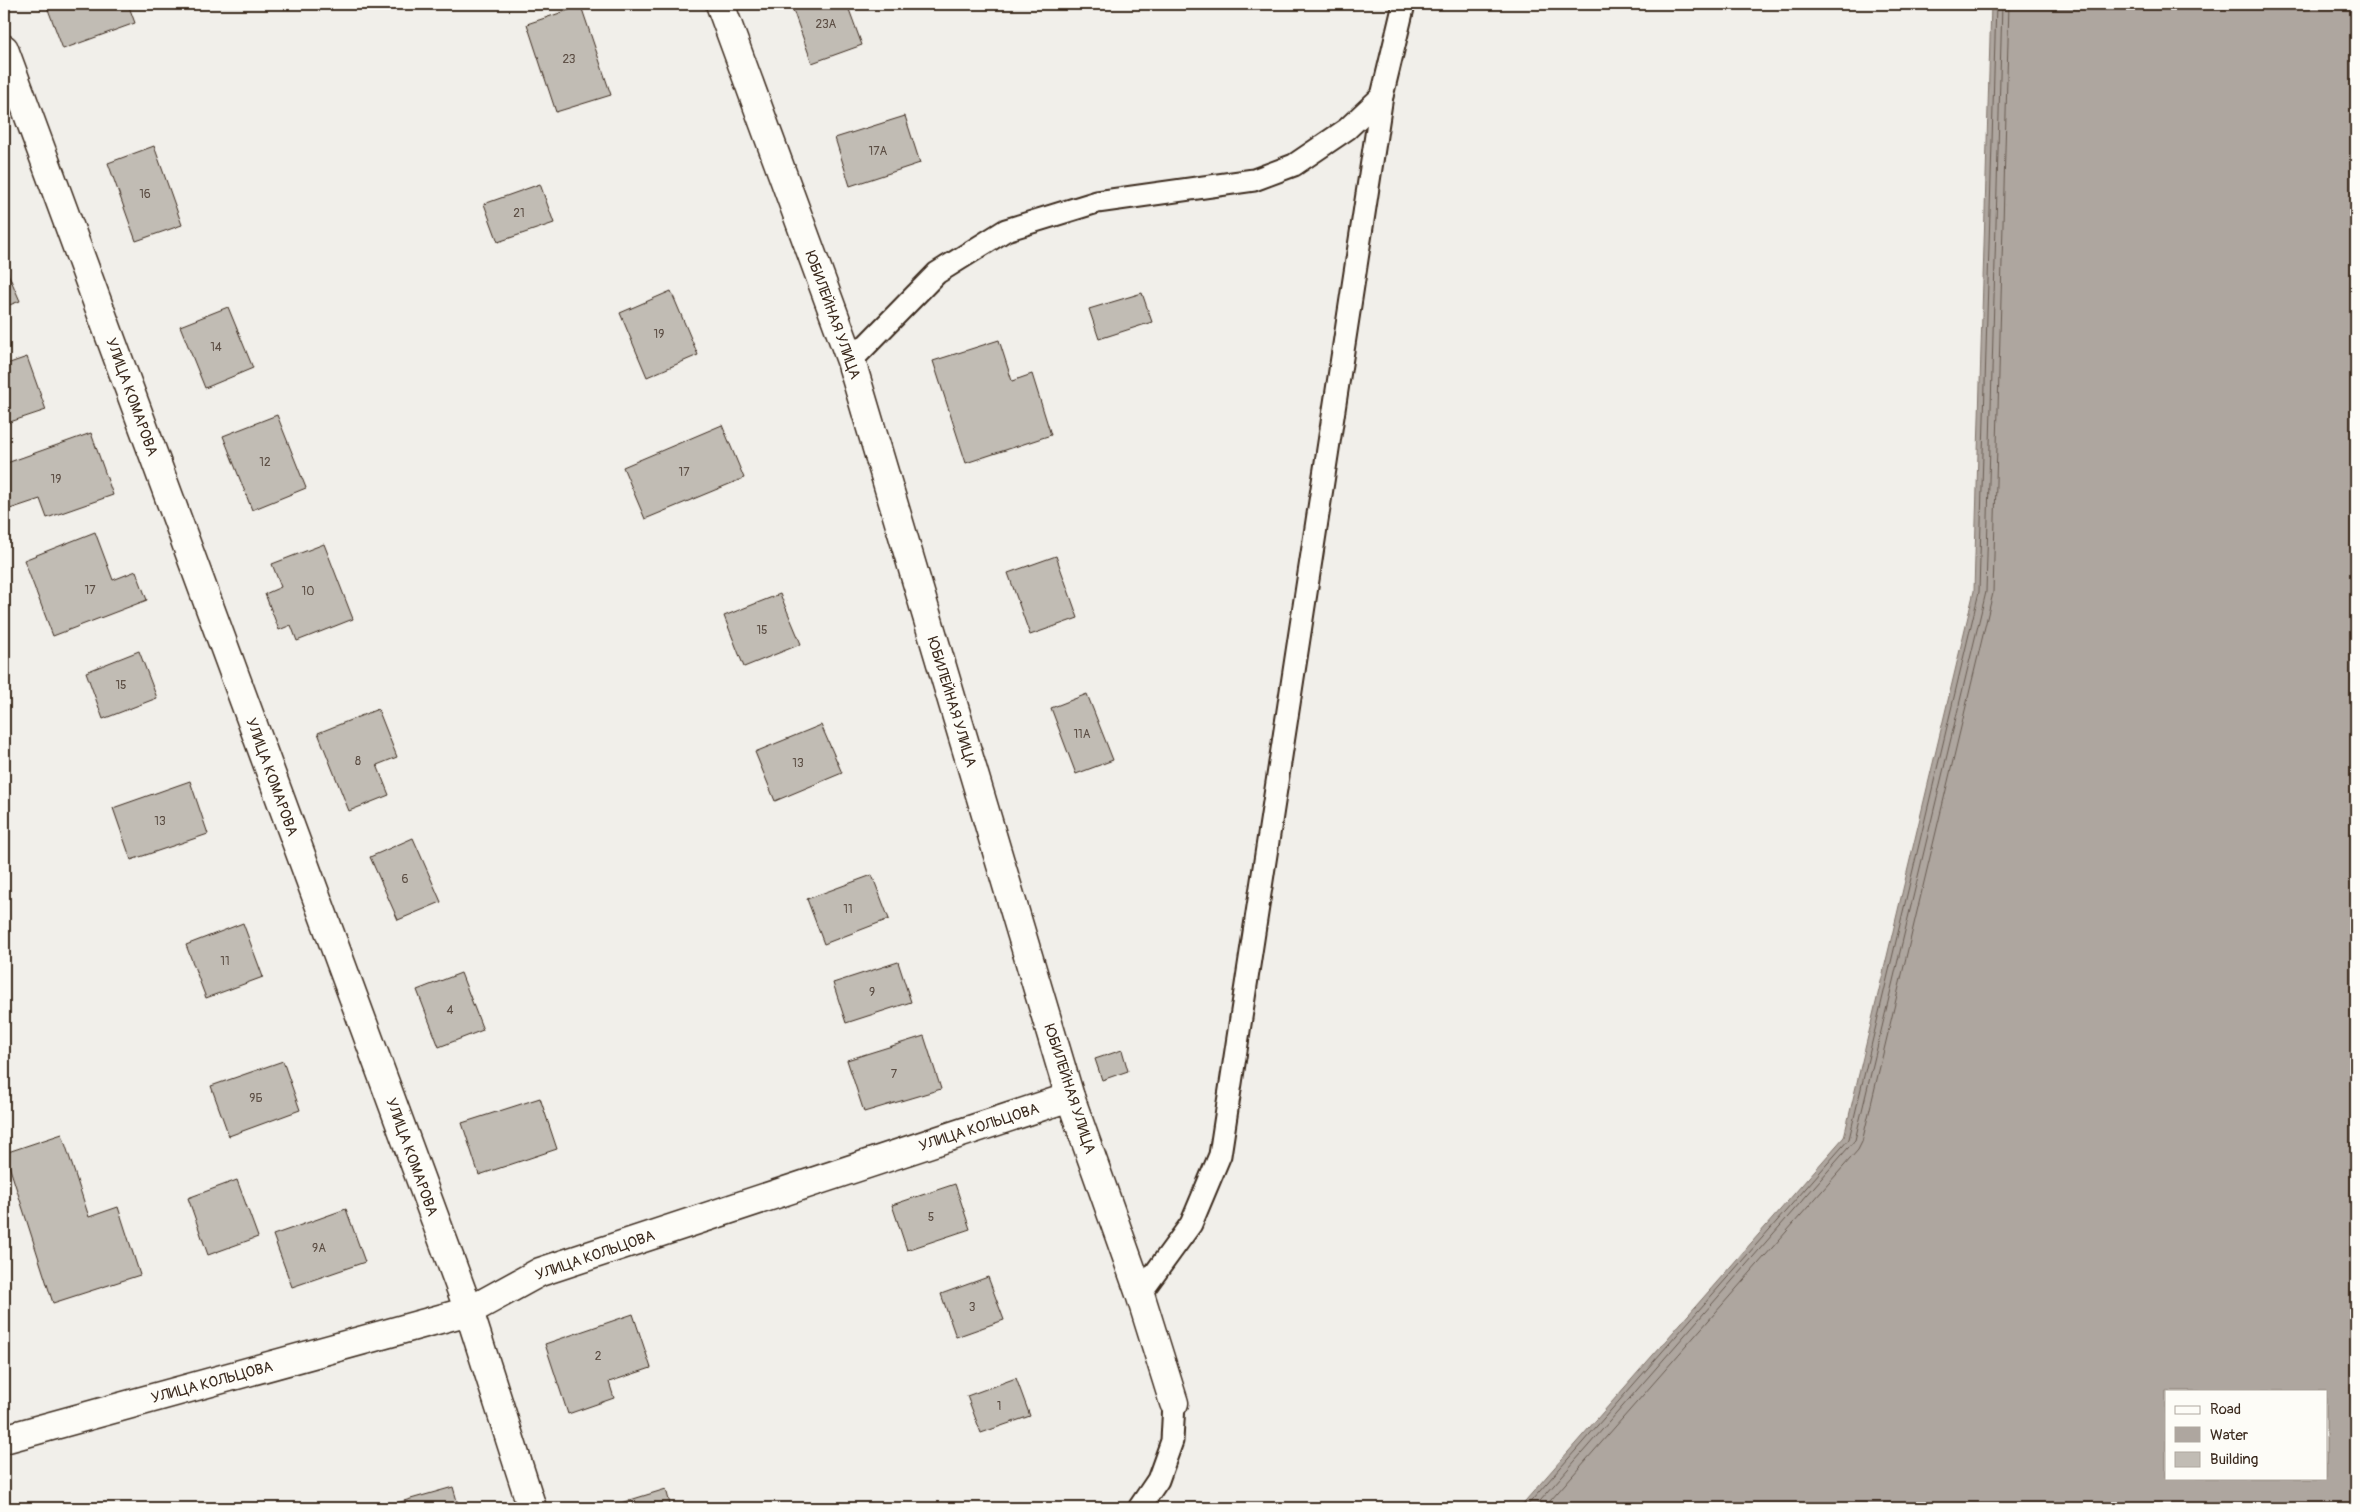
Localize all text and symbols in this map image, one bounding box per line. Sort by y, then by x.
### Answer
house number: 23А [816,17,837,32]
house number: 23 [562,52,576,67]
house number: 17А [869,144,888,159]
house number: 16 [139,187,151,202]
house number: 21 [513,206,525,221]
street label: ЮБИЛЕЙНАЯ УЛИЦА [800,248,865,382]
house number: 19 [654,327,664,342]
street label: УЛИЦА КОМАРОВА [101,335,162,459]
house number: 14 [210,340,222,355]
house number: 12 [259,455,271,470]
house number: 17 [678,465,690,480]
house number: 19 [51,472,61,487]
house number: 17 [84,583,96,598]
house number: 10 [302,584,314,599]
house number: 15 [756,623,768,638]
street label: ЮБИЛЕЙНАЯ УЛИЦА [923,635,980,770]
house number: 15 [115,678,127,693]
street label: УЛИЦА КОМАРОВА [241,715,302,839]
house number: 11А [1073,727,1091,742]
house number: 8 [355,754,361,769]
house number: 13 [792,756,804,771]
house number: 13 [154,814,166,829]
house number: 6 [402,872,409,887]
house number: 11 [843,902,853,917]
house number: 11 [220,954,230,969]
house number: 9 [869,985,875,1000]
house number: 4 [447,1003,454,1018]
street label: ЮБИЛЕЙНАЯ УЛИЦА [1040,1022,1100,1157]
house number: 7 [891,1067,898,1082]
house number: 9Б [249,1091,263,1106]
street label: УЛИЦА КОМАРОВА [381,1095,442,1219]
street label: УЛИЦА КОЛЬЦОВА [917,1099,1042,1156]
house number: 5 [928,1210,934,1225]
street label: УЛИЦА КОЛЬЦОВА [533,1226,658,1285]
house number: 9А [312,1241,326,1256]
house number: 3 [969,1300,976,1315]
house number: 2 [595,1349,602,1364]
street label: УЛИЦА КОЛЬЦОВА [149,1357,275,1408]
legend [2165,1390,2328,1480]
house number: 1 [997,1399,1001,1414]
text: Road [2210,1400,2241,1419]
text: Water [2210,1426,2249,1445]
text: Building [2210,1450,2258,1469]

